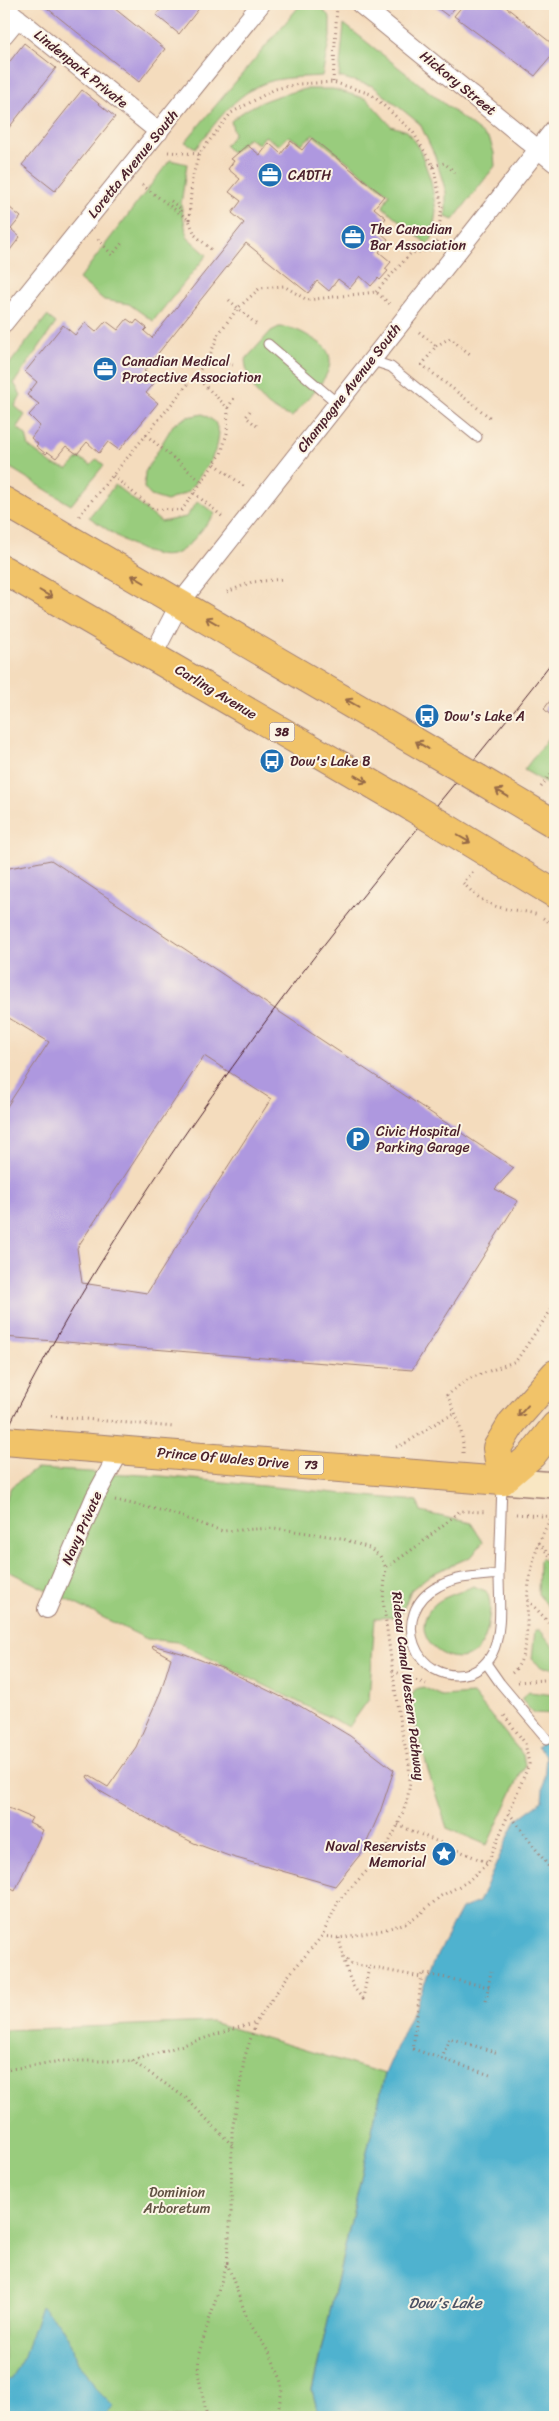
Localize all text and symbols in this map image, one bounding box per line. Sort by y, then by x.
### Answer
street label: Lindenpark Private [28,23,134,115]
street label: Hickory Street [414,44,502,122]
street label: Loretta Avenue South [81,104,185,224]
office icon: CADTH [257,162,283,188]
place label: CADTH [288,163,331,188]
place label: The Canadian Bar Association [370,217,467,258]
office icon: The Canadian Bar Association [340,224,366,250]
street label: Champagne Avenue South [290,318,408,458]
place label: Canadian Medical Protective Association [122,349,262,390]
office icon: Canadian Medical Protective Association [92,356,118,382]
one-way arrow [132,573,146,583]
one-way arrow [38,590,53,599]
one-way arrow [205,616,219,626]
street label: Carling Avenue [170,657,262,727]
one-way arrow [346,698,360,708]
bus stop icon: Dow's Lake A [414,703,440,729]
place label: Dow's Lake A [444,704,525,729]
road number: 38 [270,722,294,742]
one-way arrow [416,739,430,749]
bus stop icon: Dow's Lake B [259,748,285,774]
place label: Dow's Lake B [290,749,371,774]
one-way arrow [353,774,367,784]
one-way arrow [496,788,510,798]
one-way arrow [457,834,471,844]
place label: Civic Hospital Parking Garage [376,1119,470,1160]
parking icon: Civic Hospital Parking Garage [345,1126,371,1152]
one-way arrow [517,1404,529,1417]
street label: Prince Of Wales Drive [156,1440,290,1476]
road number: 73 [298,1456,324,1474]
street label: Navy Private [55,1487,109,1569]
street label: Rideau Canal Western Pathway [384,1590,432,1783]
place label: Naval Reservists Memorial [326,1834,427,1875]
place icon: Naval Reservists Memorial [431,1841,457,1867]
park label: Dominion Arboretum [143,2180,211,2221]
water label: Dow's Lake [408,2290,483,2316]

